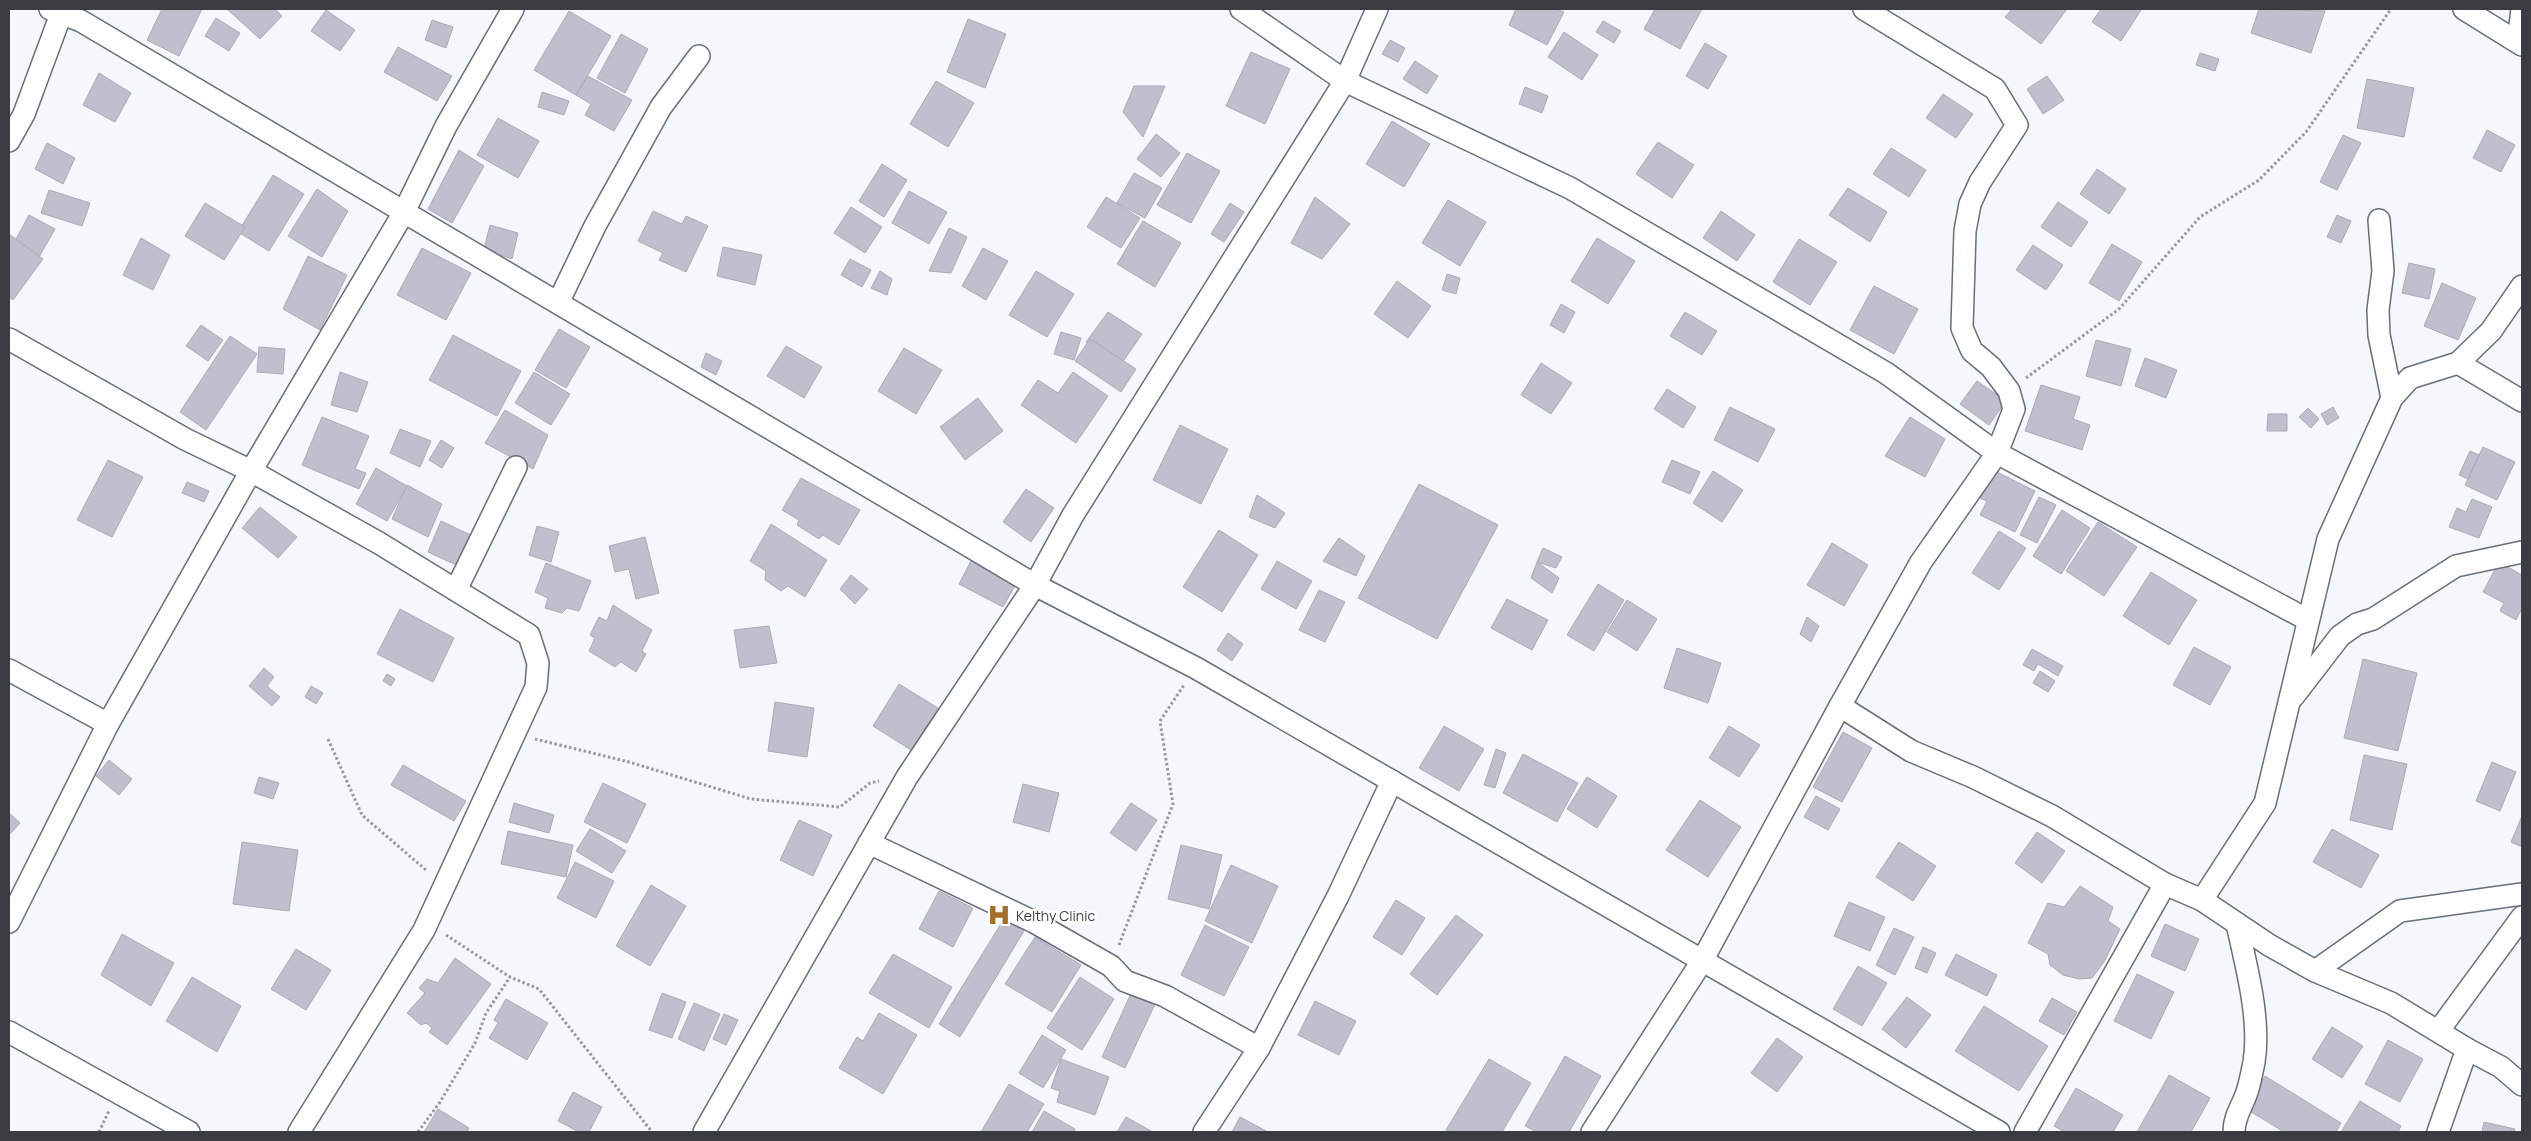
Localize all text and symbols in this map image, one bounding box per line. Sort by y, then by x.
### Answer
hospital icon: Kelthy Clinic [986,902,1012,928]
place label: Kelthy Clinic [1016,906,1095,925]

